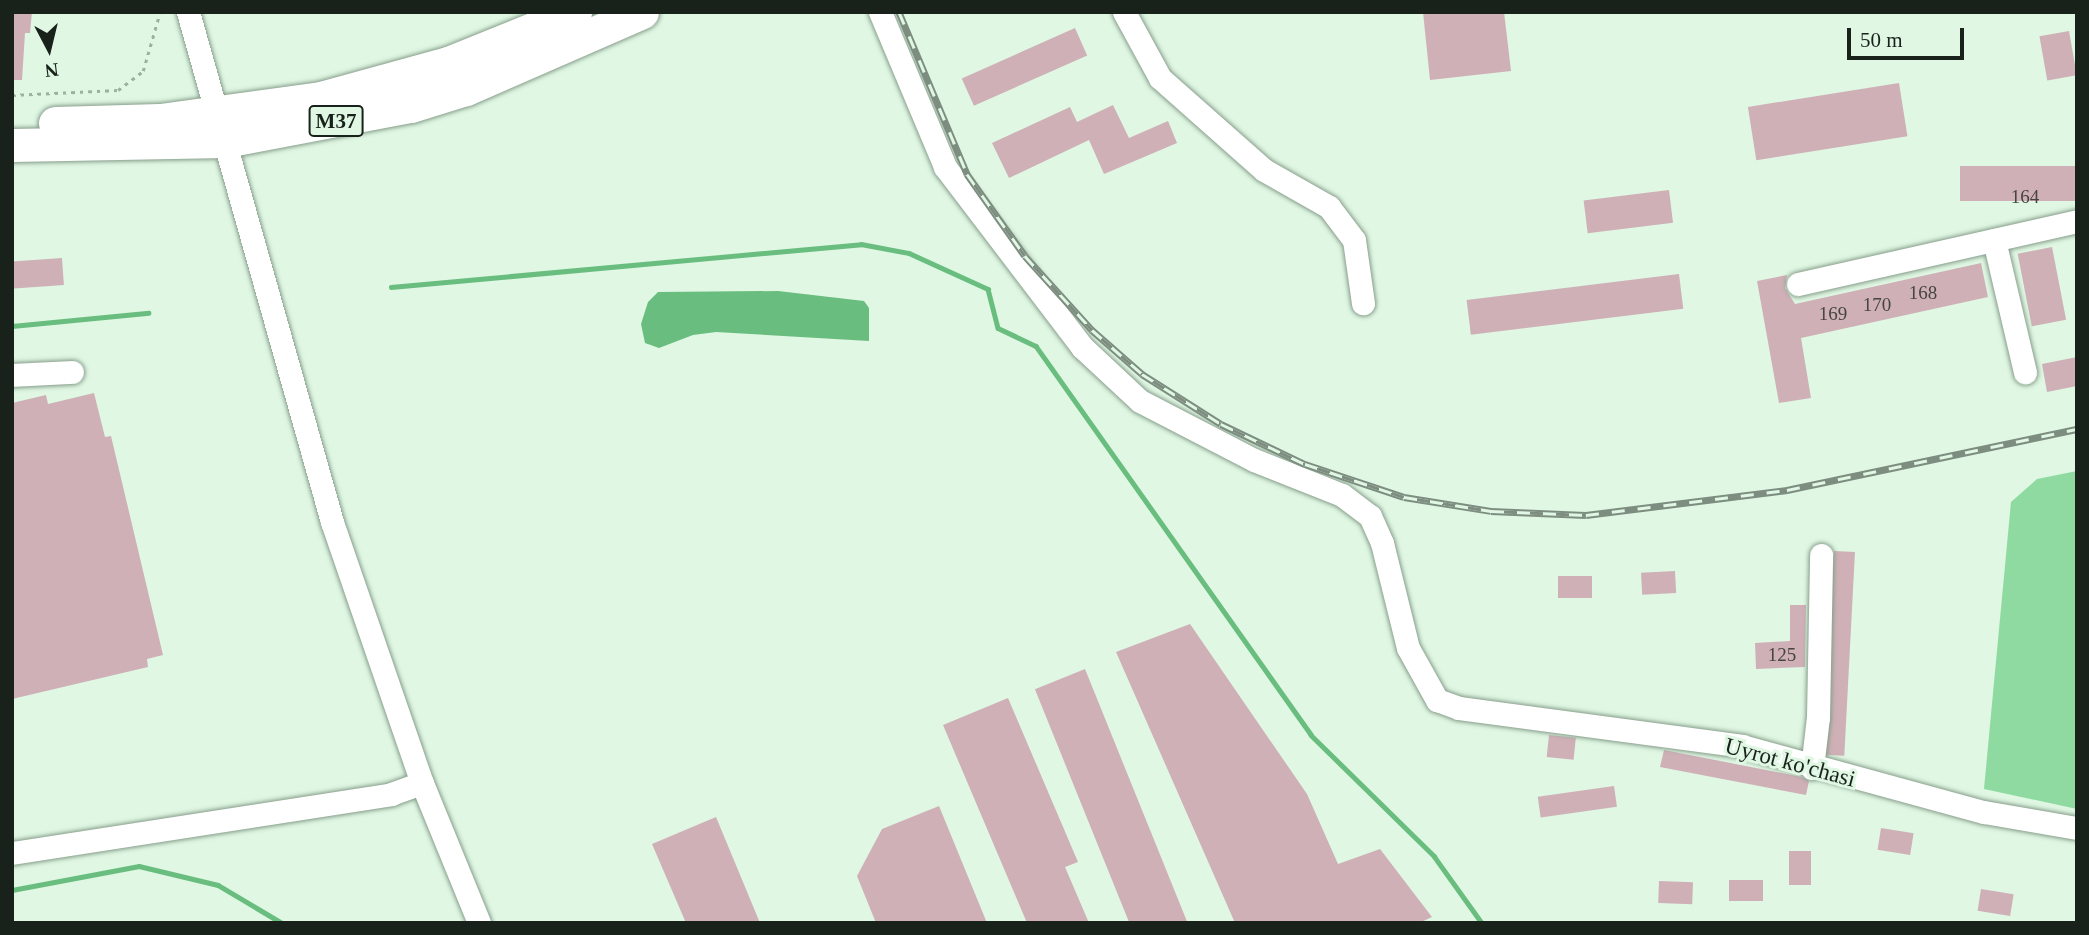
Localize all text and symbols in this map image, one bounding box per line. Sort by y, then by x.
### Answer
north arrow [14,14,84,84]
scale bar [1851,14,1968,58]
text: 50 m [1860,28,1903,52]
text: N [44,59,60,82]
road number: M37 [308,104,364,138]
house number: 164 [2011,186,2039,208]
house number: 168 [1909,282,1937,304]
house number: 170 [1863,294,1891,316]
house number: 169 [1819,303,1847,325]
house number: 125 [1768,644,1796,666]
street label: Uyrot ko'chasi [1722,732,1858,794]

